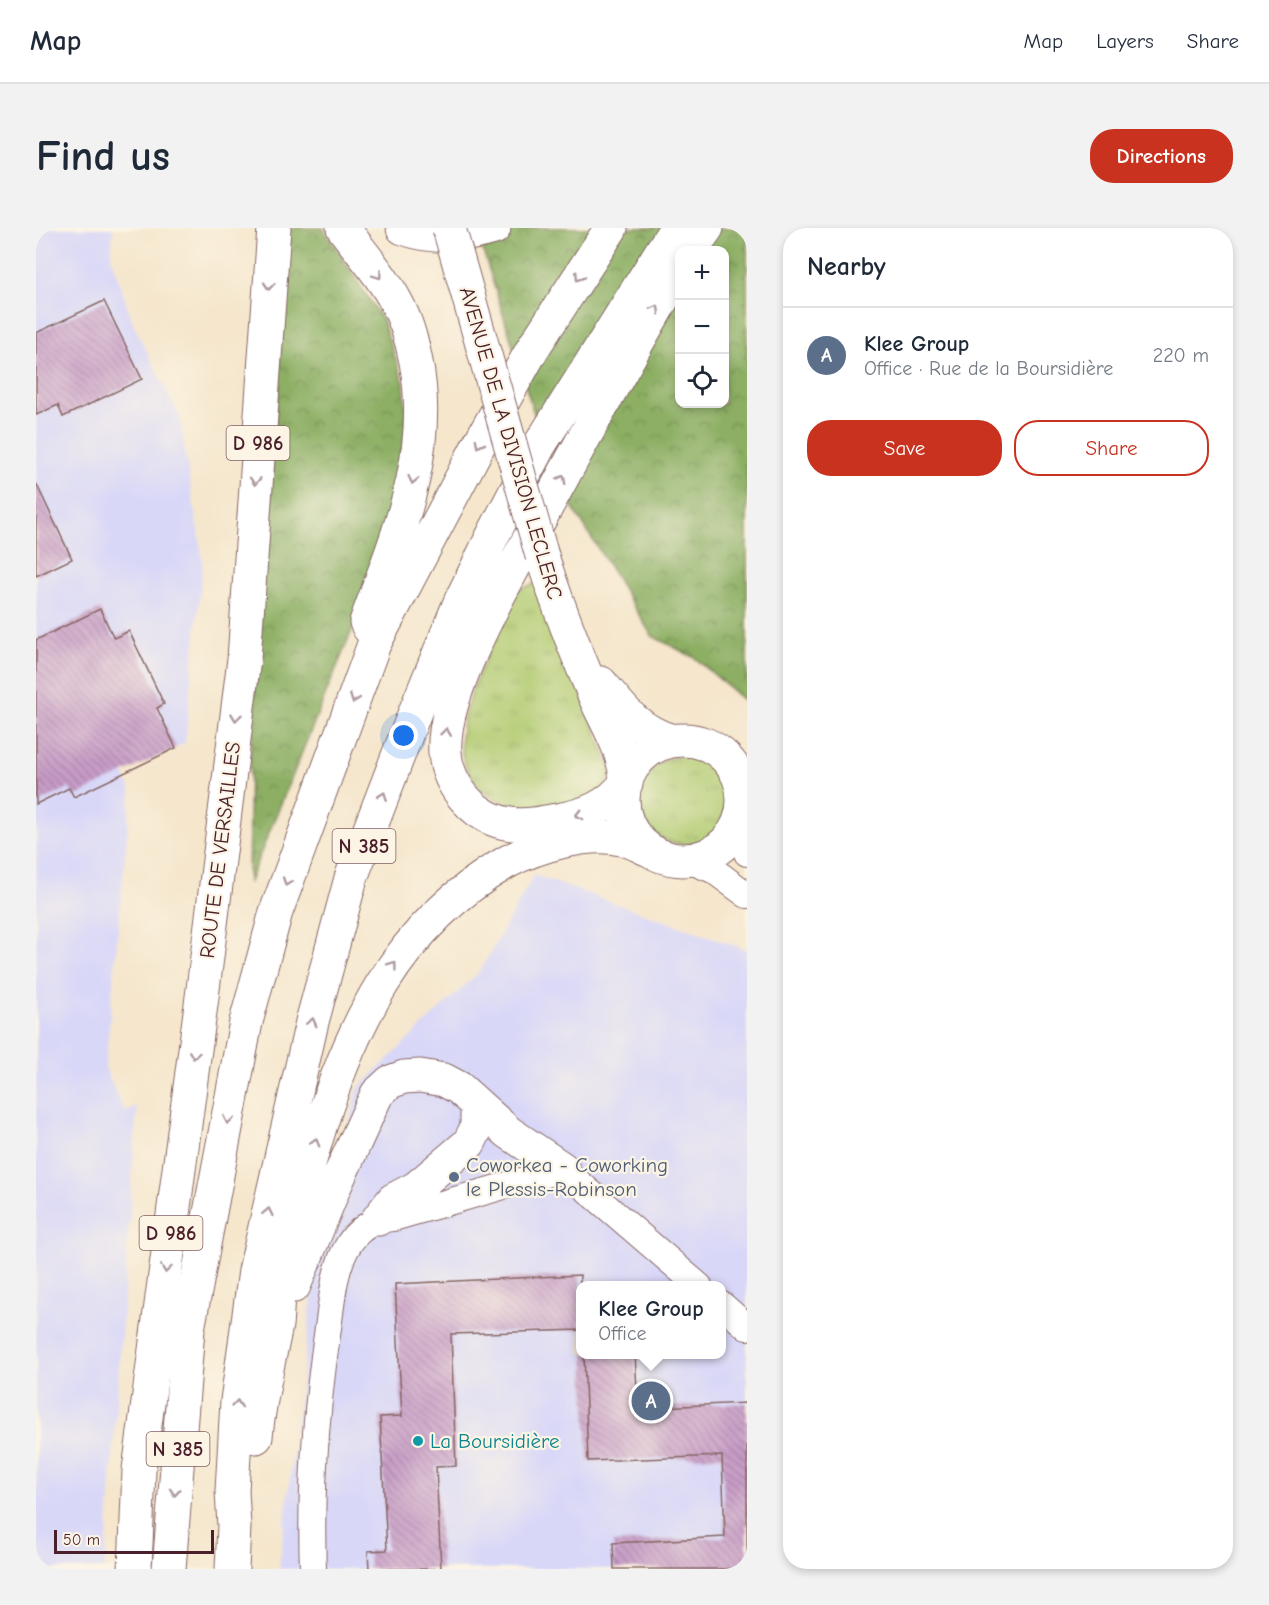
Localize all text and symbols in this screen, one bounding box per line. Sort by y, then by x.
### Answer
text: Map [30,25,81,57]
text: Map [1024,29,1063,53]
text: Layers [1096,29,1154,53]
text: Share [1187,29,1239,53]
button: Directions [1090,129,1233,183]
text: Find us [36,132,170,181]
map controls [675,246,729,408]
button: + [675,246,729,300]
text: Nearby [807,252,886,282]
one-way arrow [371,268,382,279]
one-way arrow [575,270,586,281]
one-way arrow [263,282,276,291]
street label: AVENUE DE LA DIVISION LECLERC [455,284,567,602]
button: − [675,300,729,354]
one-way arrow [649,305,660,315]
text: Klee Group [864,331,969,357]
text: A [821,344,832,367]
text: 220 m [1153,344,1209,367]
button: locate [675,354,729,408]
text: Office · Rue de la Boursidière [864,357,1113,380]
button: Save [807,420,1002,476]
button: Share [1014,420,1209,476]
road number: D 986 [226,426,290,460]
one-way arrow [475,438,486,448]
one-way arrow [408,475,421,485]
one-way arrow [554,475,566,486]
one-way arrow [249,476,262,485]
one-way arrow [349,693,362,704]
one-way arrow [231,713,243,722]
your location [389,721,418,750]
one-way arrow [439,727,452,737]
street label: ROUTE DE VERSAILLES [195,740,245,960]
one-way arrow [376,791,388,802]
one-way arrow [575,808,585,820]
road number: N 385 [332,829,396,863]
one-way arrow [282,876,295,887]
one-way arrow [386,960,397,971]
one-way arrow [305,1017,317,1028]
one-way arrow [189,1050,201,1060]
one-way arrow [222,1115,235,1125]
one-way arrow [308,1138,320,1148]
place label: Coworkea - Coworking le Plessis-Robinson [466,1153,668,1201]
marker: Coworkea - Coworking le Plessis-Robinson [447,1170,461,1184]
one-way arrow [260,1207,273,1217]
road number: D 986 [140,1216,202,1250]
one-way arrow [160,1265,172,1274]
popup [576,1281,726,1359]
text: Klee Group [598,1296,704,1322]
text: Office [598,1322,647,1345]
pin: A [632,1378,670,1424]
one-way arrow [230,1400,243,1409]
place label: La Boursidière [430,1429,560,1453]
road number: N 385 [146,1432,210,1466]
marker: La Boursidière [411,1434,425,1448]
one-way arrow [168,1488,181,1497]
scale bar [54,1527,214,1554]
text: 50 m [63,1531,100,1549]

